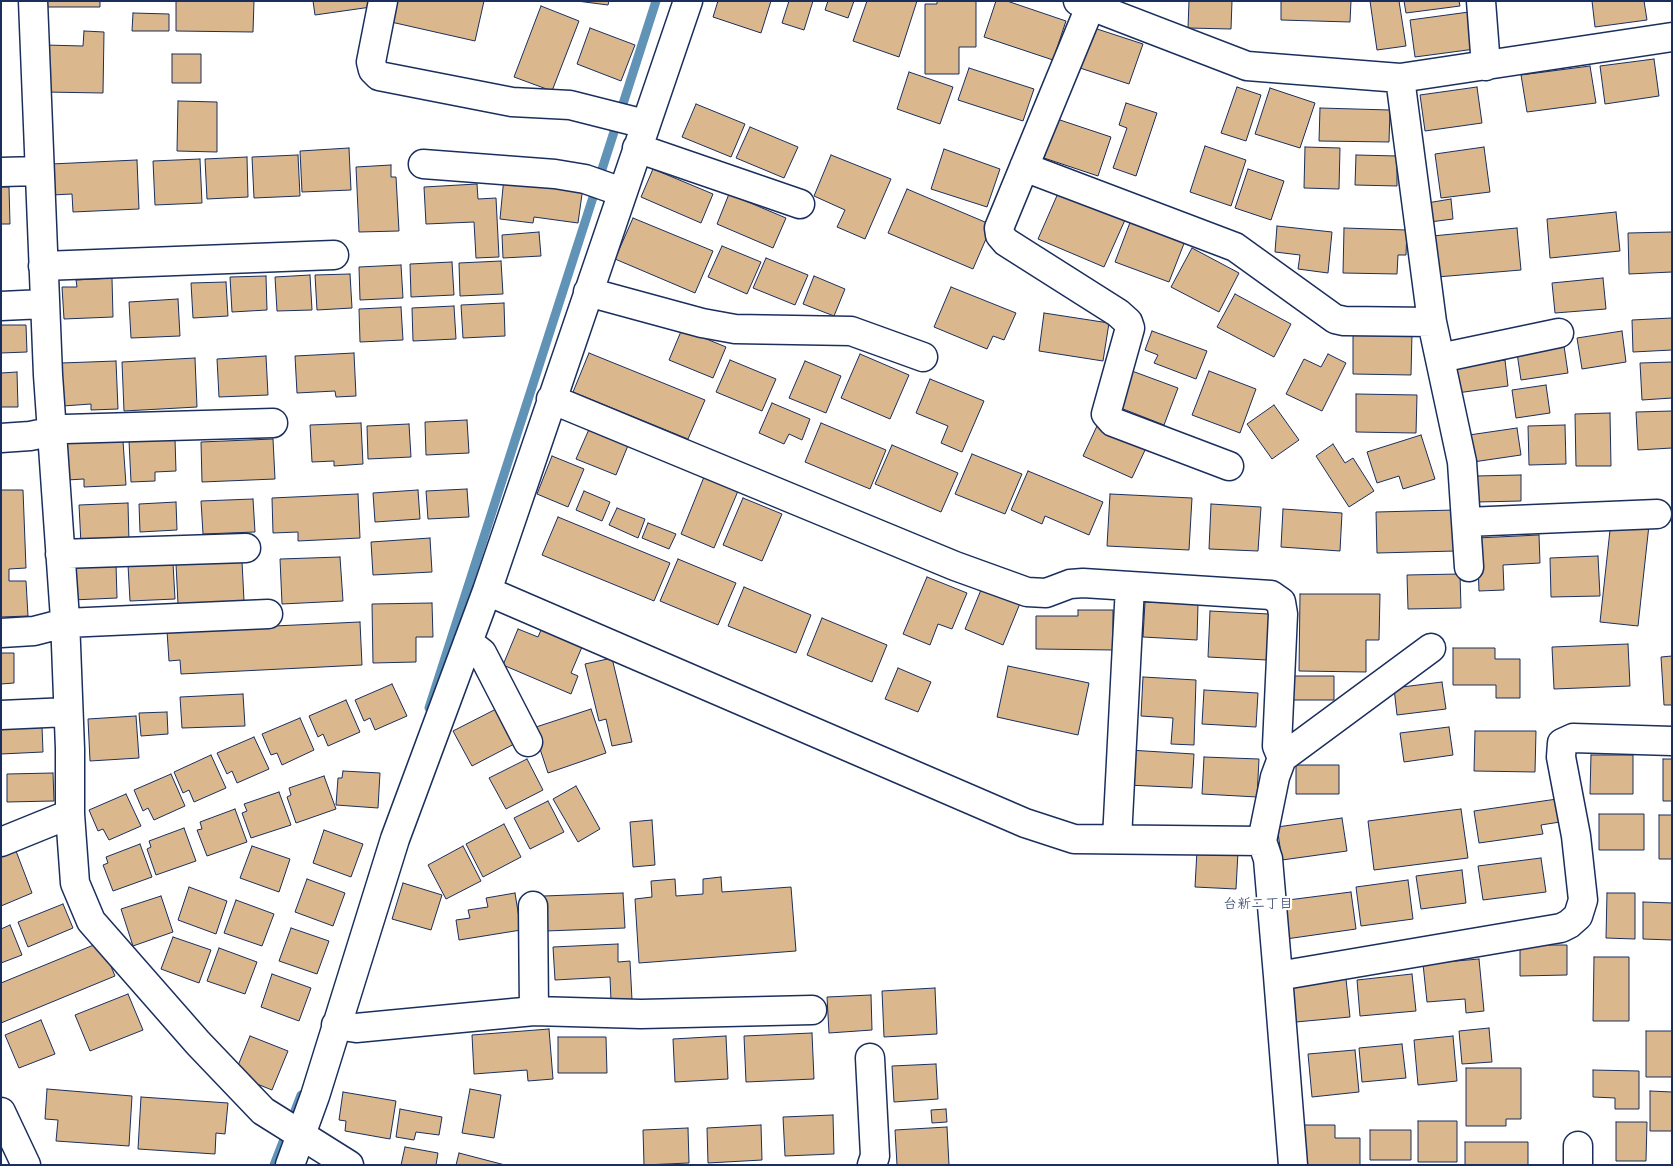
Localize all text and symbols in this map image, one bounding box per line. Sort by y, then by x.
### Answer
district label: 台新二丁目 [1223,896,1293,912]

